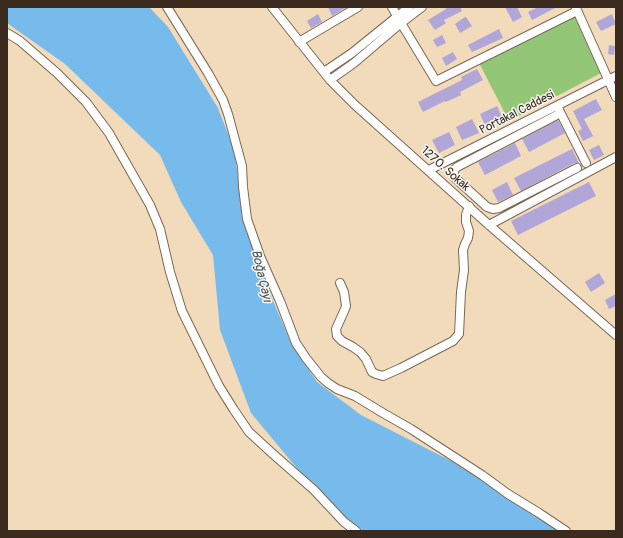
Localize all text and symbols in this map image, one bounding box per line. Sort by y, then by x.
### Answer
street label: Portakal Caddesi [477,88,557,138]
street label: 1270. Sokak [418,144,472,194]
water label: Boğa Çayı [247,248,275,304]

